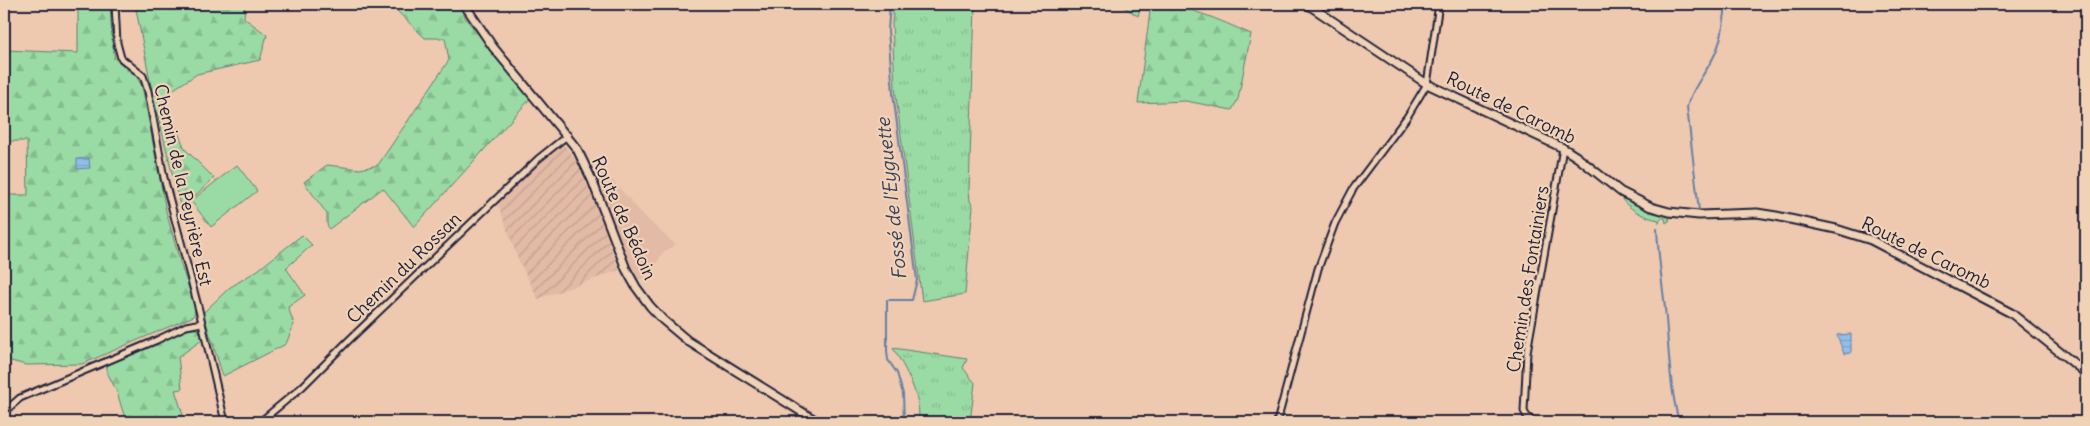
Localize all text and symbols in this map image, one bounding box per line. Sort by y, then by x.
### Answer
street label: Route de Caromb [1443,66,1580,149]
street label: Chemin de la Peyrière Est [149,82,218,288]
water label: Fossé de l'Eyguette [870,115,911,281]
street label: Route de Bédoin [587,152,662,283]
street label: Chemin des Fontainiers [1501,184,1554,374]
street label: Chemin du Rossan [342,207,466,328]
street label: Route de Caromb [1858,211,1995,294]

